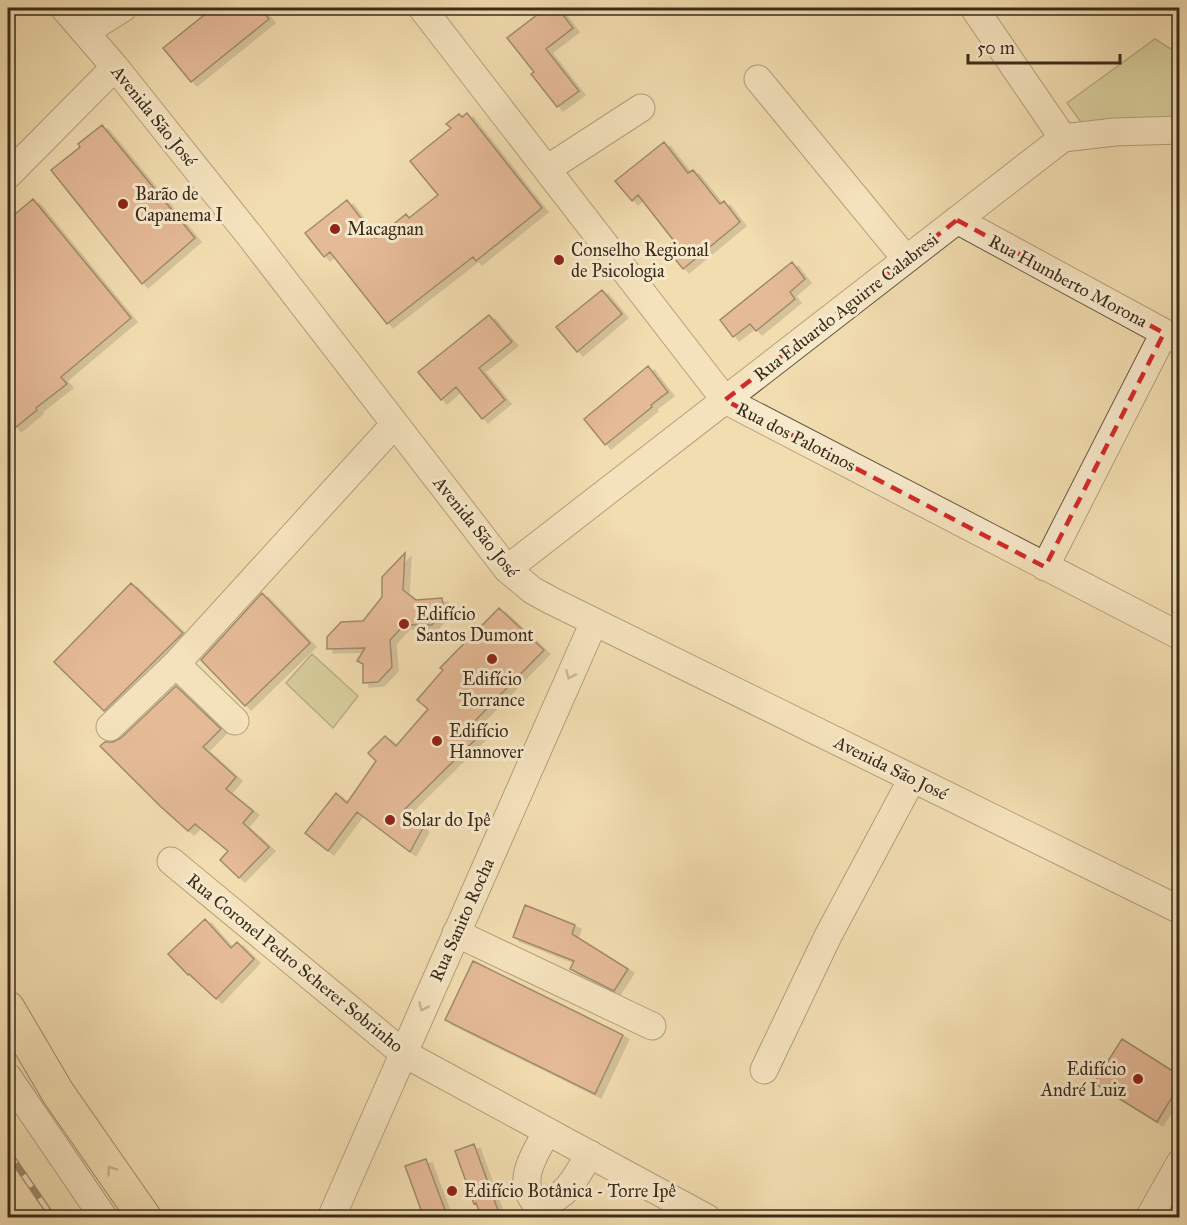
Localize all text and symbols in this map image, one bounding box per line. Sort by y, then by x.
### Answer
scale bar [968,27,1120,65]
text: 50 m [977,37,1015,59]
street label: Avenida São José [105,60,202,172]
place label: Barão de Capanema I [135,183,223,226]
marker: Barão de Capanema I [116,197,130,211]
place label: Macagnan [347,218,424,241]
marker: Macagnan [328,222,342,236]
street label: Rua Eduardo Aguirre Calabresi [749,228,943,387]
street label: Rua Humberto Morona [985,230,1152,332]
place label: Conselho Regional de Psicologia [571,239,709,283]
marker: Conselho Regional de Psicologia [552,253,566,267]
street label: Rua dos Palotinos [733,398,859,476]
street label: Avenida São José [427,471,524,583]
place label: Edifício Santos Dumont [416,603,534,646]
marker: Edifício Santos Dumont [397,617,411,631]
marker: Edifício Torrance [485,652,499,666]
place label: Edifício Torrance [459,668,525,711]
one-way arrow [565,669,577,680]
place label: Edifício Hannover [449,720,524,763]
street label: Avenida São José [829,731,952,806]
marker: Edifício Hannover [430,734,444,748]
place label: Solar do Ipê [402,809,491,831]
marker: Solar do Ipê [383,813,397,827]
street label: Rua Sanito Rocha [425,855,499,985]
street label: Rua Coronel Pedro Scherer Sobrinho [182,869,408,1057]
one-way arrow [419,1001,431,1012]
place label: Edifício André Luiz [1040,1058,1126,1101]
marker: Edifício André Luiz [1131,1072,1145,1086]
one-way arrow [107,1166,118,1177]
place label: Edifício Botânica - Torre Ipê [464,1180,676,1202]
marker: Edifício Botânica - Torre Ipê [445,1184,459,1198]

